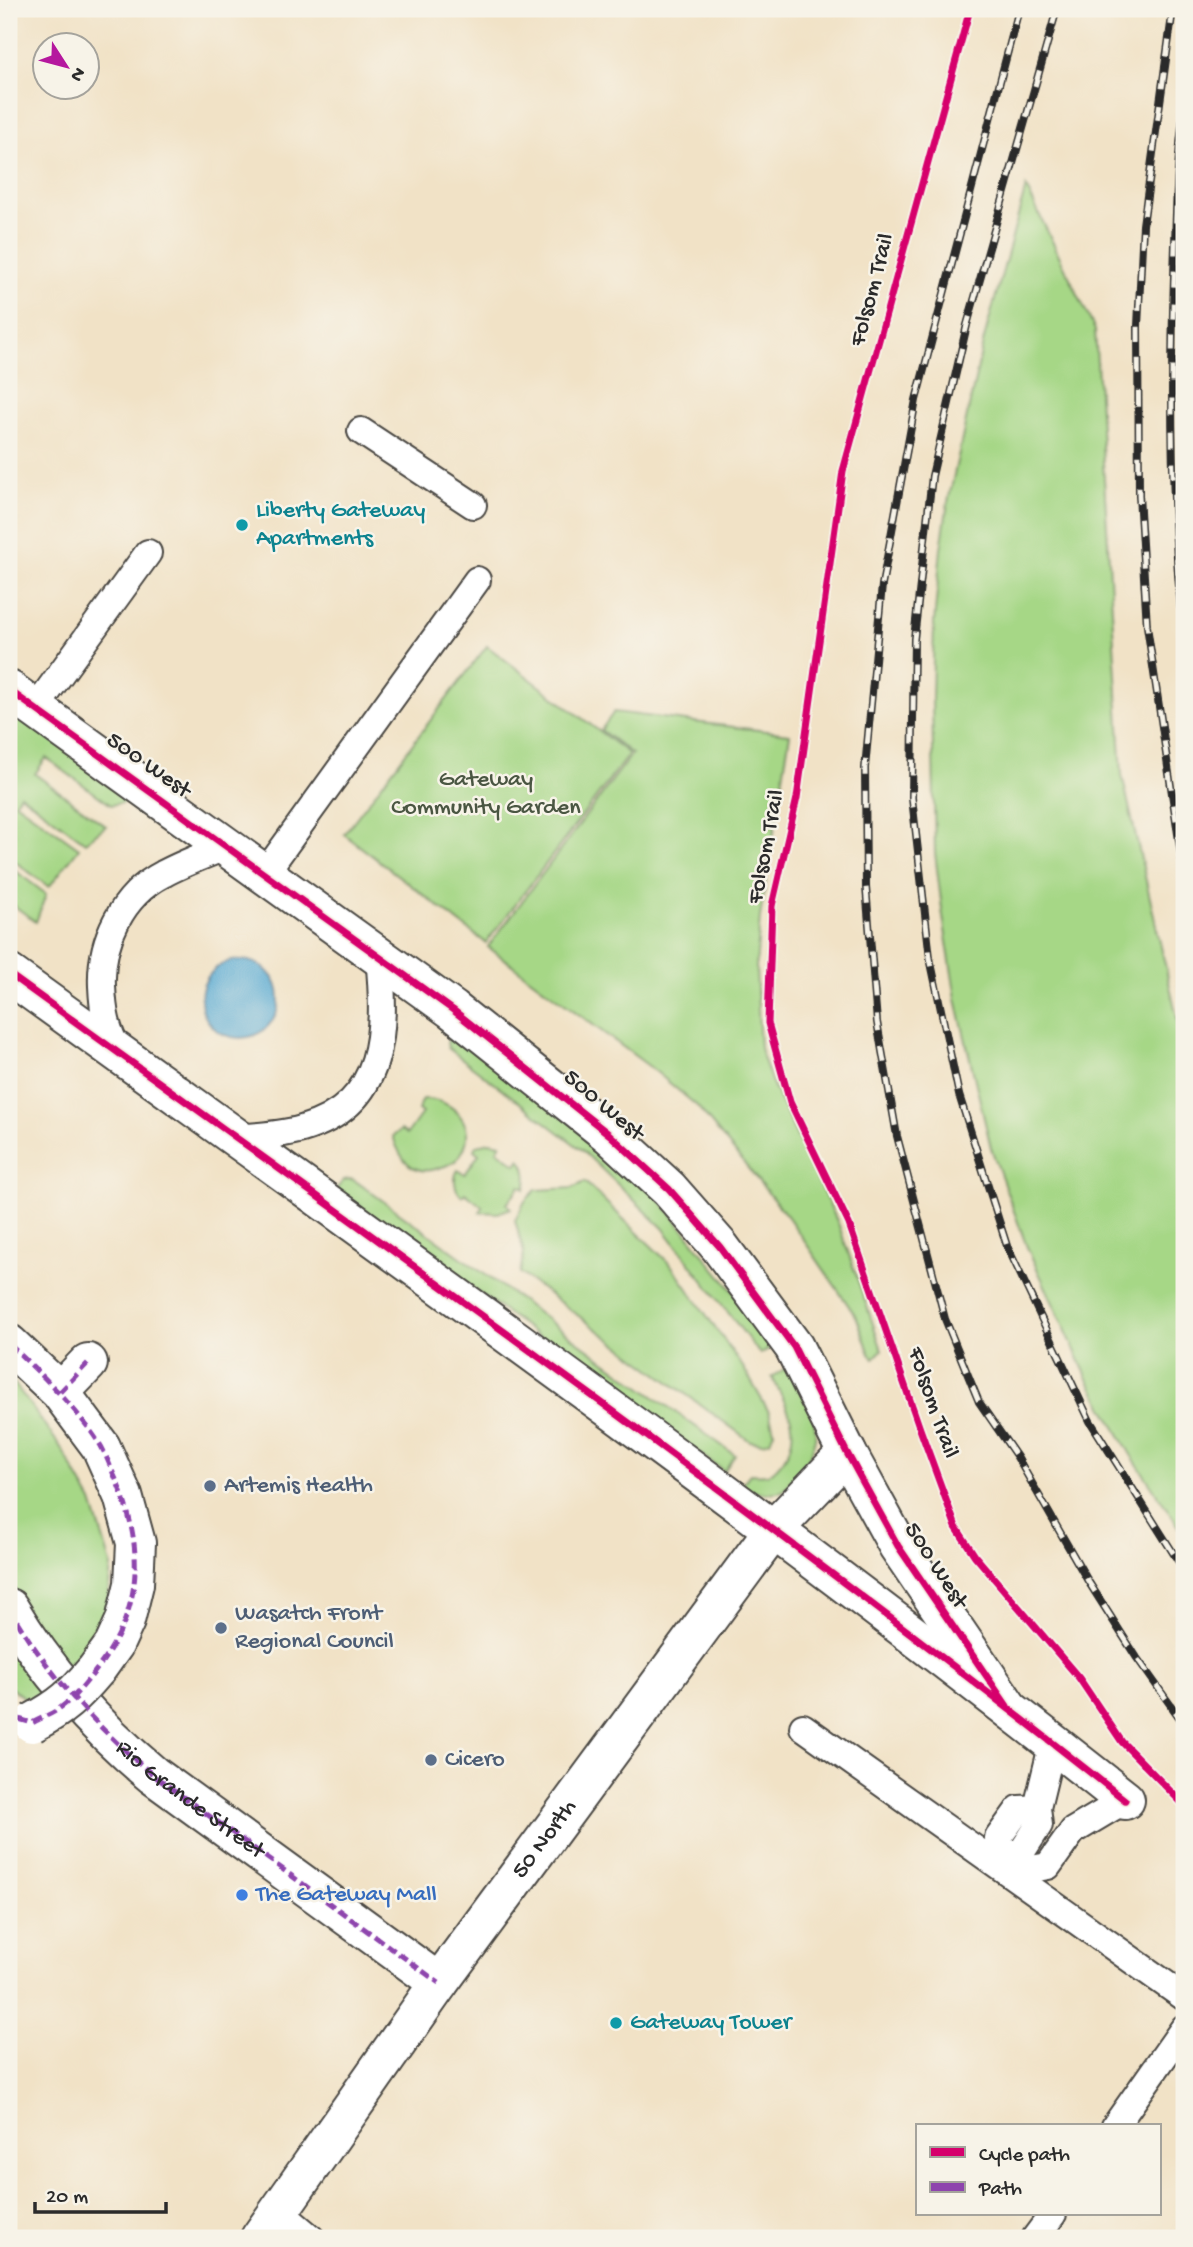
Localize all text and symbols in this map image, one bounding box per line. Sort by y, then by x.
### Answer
north arrow [32,32,102,102]
text: N [64,62,90,86]
street label: Folsom Trail [844,230,902,351]
place label: Liberty Gateway Apartments [256,497,425,554]
marker: Liberty Gateway Apartments [234,517,250,533]
street label: 500 West [100,726,198,807]
park label: Gateway Community Garden [391,766,581,823]
street label: Folsom Trail [742,787,792,907]
street label: 500 West [557,1064,651,1150]
street label: Folsom Trail [899,1343,965,1462]
place label: Artemis Health [224,1472,373,1501]
marker: Artemis Health [202,1478,218,1494]
street label: 500 West [896,1517,975,1616]
place label: Wasatch Front Regional Council [235,1600,394,1657]
marker: Wasatch Front Regional Council [213,1620,229,1636]
street label: Rio Grande Street [109,1734,272,1867]
place label: Cicero [445,1746,505,1775]
marker: Cicero [423,1752,439,1768]
street label: 50 North [506,1794,584,1885]
place label: The Gateway Mall [254,1881,437,1910]
marker: The Gateway Mall [234,1887,250,1903]
place label: Gateway Tower [630,2009,794,2038]
marker: Gateway Tower [608,2015,624,2031]
legend [916,2124,1162,2216]
text: Cycle path [979,2144,1070,2169]
scale bar [35,2170,166,2214]
text: Path [978,2178,1022,2203]
text: 20 m [46,2186,88,2211]

